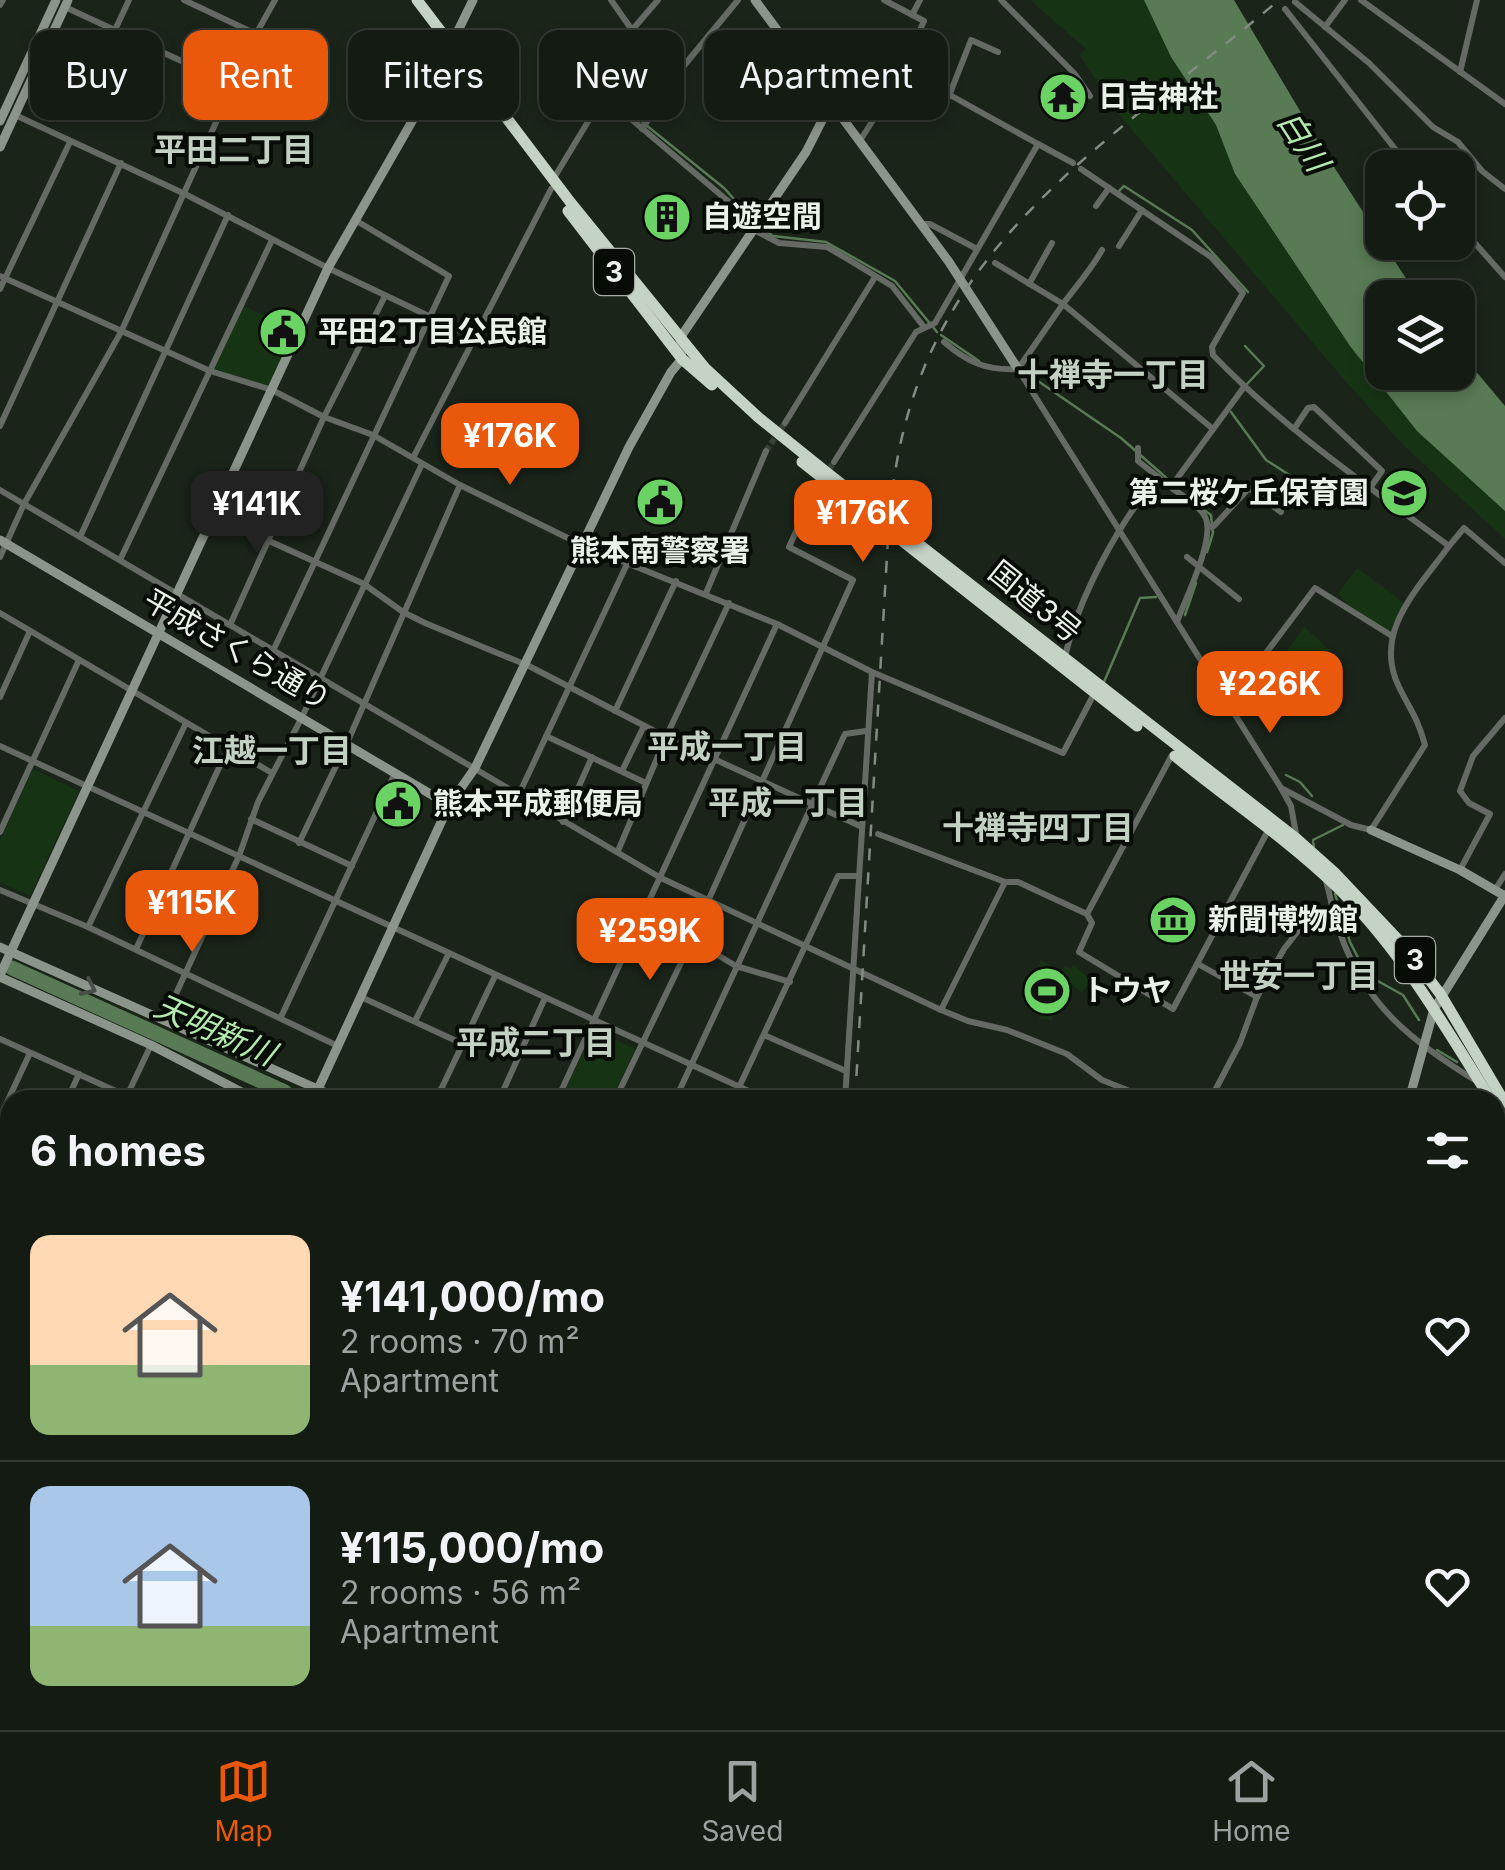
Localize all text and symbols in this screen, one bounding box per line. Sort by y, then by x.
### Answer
chip: Buy [30,30,163,120]
chip: Rent [183,30,328,120]
chip: Filters [348,30,519,120]
chip: New [539,30,684,120]
chip: Apartment [704,30,948,120]
temple icon: 日吉神社 [1037,71,1089,123]
place label: 日吉神社 [1098,78,1218,114]
water label: 白川 [1270,103,1339,181]
district label: 平田二丁目 [154,130,314,169]
map controls [1365,150,1475,390]
button: locate [1365,150,1475,260]
building icon: 自遊空間 [641,191,693,243]
place label: 自遊空間 [702,198,822,234]
road number: 3 [594,249,634,295]
button: layers [1365,280,1475,390]
public building icon: 平田2丁目公民館 [257,306,309,358]
place label: 平田2丁目公民館 [318,313,547,349]
district label: 十禅寺一丁目 [1017,355,1209,394]
pin: ¥176K [440,403,580,488]
text: ¥176K [463,416,557,455]
school or university icon: 第二桜ケ丘保育園 [1378,467,1430,519]
pin: ¥141K [187,471,327,556]
place label: 第二桜ケ丘保育園 [1129,474,1369,510]
public building icon: 熊本南警察署 [634,476,686,528]
pin: ¥176K [793,480,933,565]
text: ¥141K [212,484,302,523]
text: ¥176K [816,493,910,532]
place label: 熊本南警察署 [570,532,750,568]
street label: 国道3号 [982,553,1089,649]
street label: 平成さくら通り [138,581,337,717]
pin: ¥226K [1200,651,1340,736]
text: ¥226K [1219,664,1321,703]
district label: 平成一丁目 [647,727,807,766]
district label: 江越一丁目 [192,731,352,770]
public building icon: 熊本平成郵便局 [372,778,424,830]
district label: 平成一丁目 [708,783,868,822]
place label: 熊本平成郵便局 [433,785,643,821]
district label: 十禅寺四丁目 [942,808,1134,847]
pin: ¥115K [122,870,262,955]
text: ¥115K [147,883,237,922]
museum icon: 新聞博物館 [1147,894,1199,946]
pin: ¥259K [580,898,720,983]
place label: 新聞博物館 [1208,901,1358,937]
text: ¥259K [599,911,701,950]
road number: 3 [1395,937,1435,983]
district label: 世安一丁目 [1219,956,1379,995]
sports icon: トウヤ [1021,965,1073,1017]
place label: トウヤ [1082,972,1172,1008]
one-way arrow [78,976,96,996]
water label: 天明新川 [149,986,284,1075]
district label: 平成二丁目 [456,1023,616,1062]
icon: filters [1420,1123,1475,1178]
text: 6 homes [30,1125,206,1176]
text: ¥141,000/mo [340,1271,605,1322]
icon: home [110,1275,230,1395]
icon: heart [1420,1308,1475,1363]
text: 2 rooms · 70 m² [340,1322,580,1361]
text: Apartment [340,1361,499,1400]
text: ¥115,000/mo [340,1522,604,1573]
icon: home [110,1526,230,1646]
icon: heart [1420,1559,1475,1614]
text: 2 rooms · 56 m² [340,1573,581,1612]
text: Apartment [340,1612,499,1651]
tab: Map [214,1754,273,1848]
tab: Saved [701,1754,783,1848]
tab: Home [1212,1754,1291,1848]

